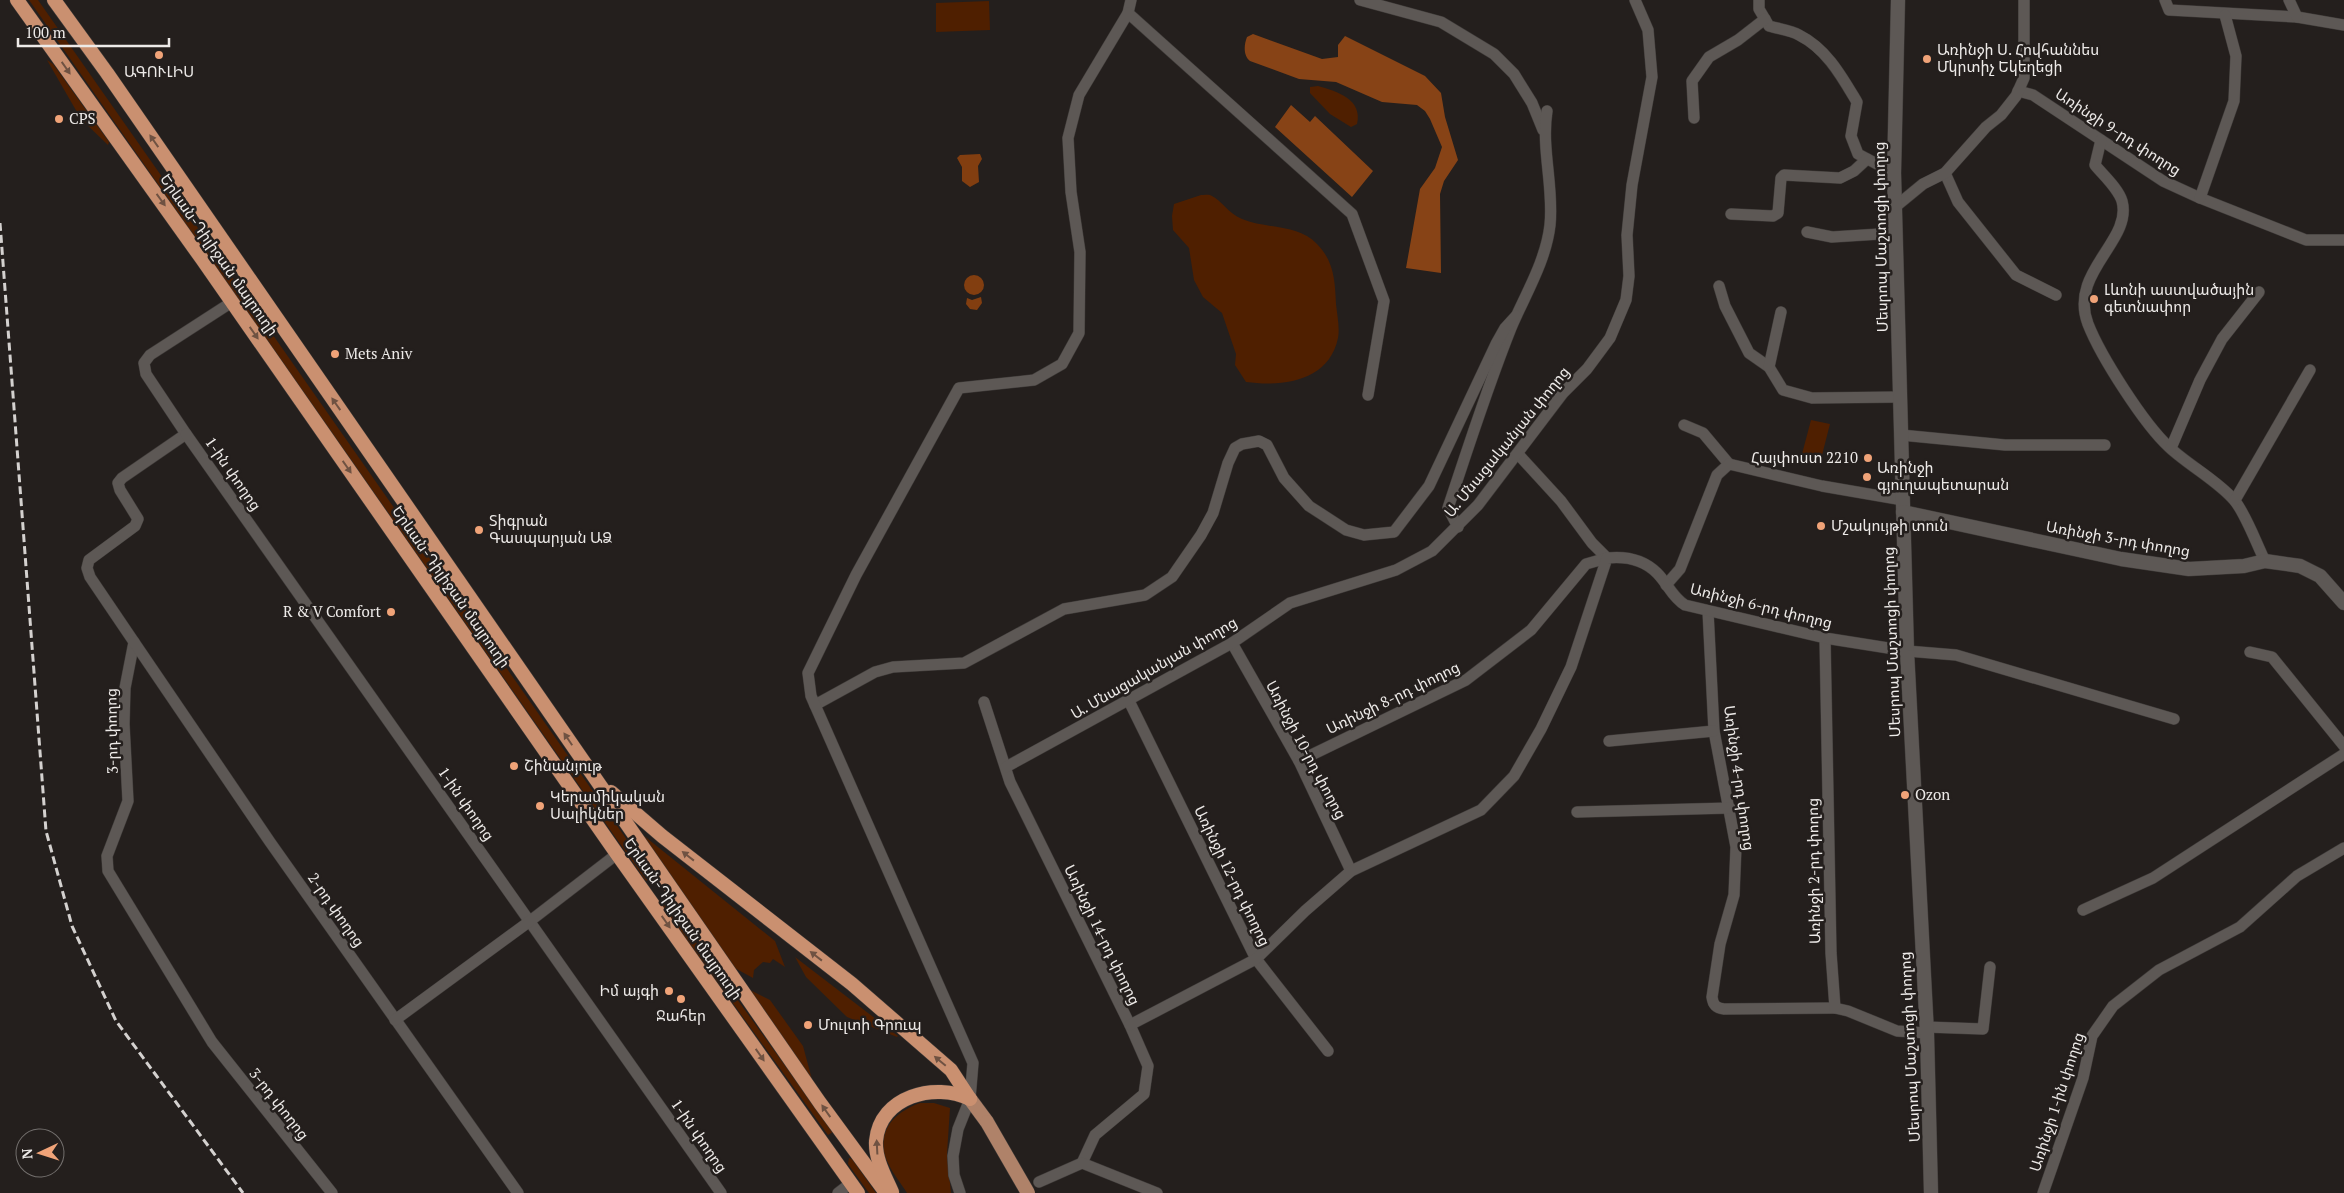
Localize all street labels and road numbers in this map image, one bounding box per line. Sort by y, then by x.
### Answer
street label: Առինջի 9-րդ փողոց [2052,83,2185,179]
street label: Մեսրոպ Մաշտոցի փողոց [1868,141,1892,333]
street label: Երևան-Դիլիջան մայրուղի [156,169,284,339]
street label: Ա. Մնացականյան փողոց [1439,362,1573,521]
street label: 1-ին փողոց [201,433,267,514]
street label: Երևան-Դիլիջան մայրուղի [388,501,516,671]
street label: Առինջի 3-րդ փողոց [2044,515,2192,561]
street label: Մեսրոպ Մաշտոցի փողոց [1878,546,1904,738]
street label: Առինջի 6-րդ փողոց [1688,578,1835,632]
street label: Ա. Մնացականյան փողոց [1067,611,1240,723]
street label: Առինջի 8-րդ փողոց [1323,656,1463,738]
street label: Առինջի 10-րդ փողոց [1262,677,1352,822]
street label: 3-րդ փողոց [100,688,122,774]
street label: Առինջի 4-րդ փողոց [1720,704,1760,852]
street label: 1-ին փողոց [434,763,500,844]
street label: Առինջի 2-րդ փողոց [1802,798,1824,944]
street label: Առինջի 12-րդ փողոց [1190,802,1276,949]
street label: Երևան-Դիլիջան մայրուղի [620,833,748,1003]
street label: Առինջի 14-րդ փողոց [1060,861,1146,1008]
street label: 2-րդ փողոց [304,868,370,950]
street label: Մեսրոպ Մաշտոցի փողոց [1894,951,1924,1143]
street label: Առինջի 1-ին փողոց [2024,1029,2088,1174]
street label: 3-րդ փողոց [245,1063,314,1143]
street label: 1-ին փողոց [667,1095,733,1176]

